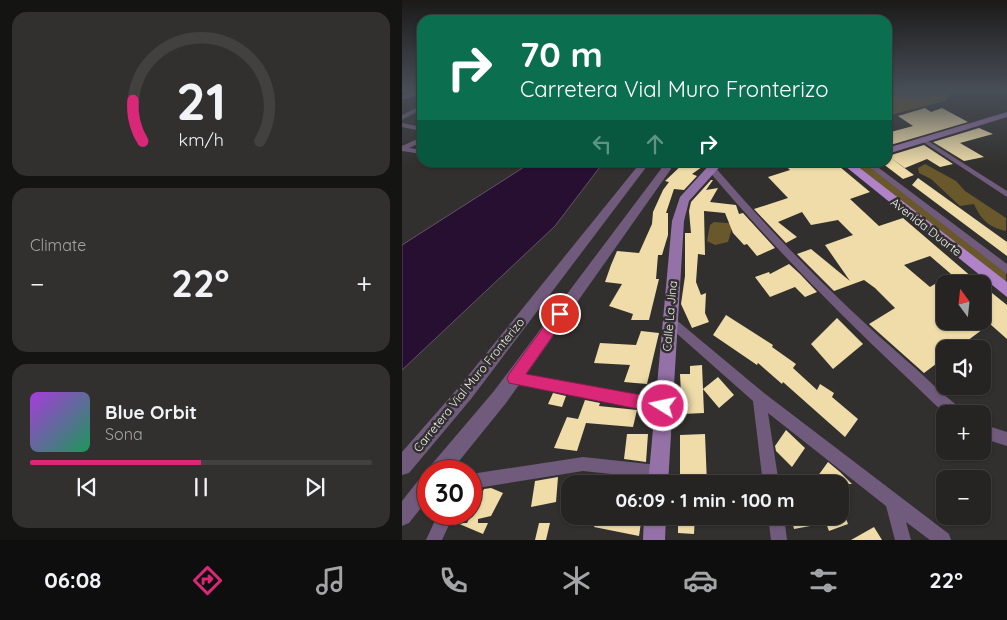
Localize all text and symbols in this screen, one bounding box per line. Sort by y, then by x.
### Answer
text: 70 m [520,32,603,76]
icon: right [437,35,502,100]
text: 21 [176,68,226,133]
text: Carretera Vial Muro Fronterizo [520,75,828,103]
text: km/h [178,128,224,150]
icon: left [588,130,616,158]
icon: ahead [641,130,669,158]
icon: right [694,130,722,158]
street label: Avenida Duarte [888,194,965,259]
text: Climate [30,235,86,255]
text: 22° [171,259,229,307]
text: − [30,266,45,301]
text: + [356,266,372,301]
north arrow [936,275,991,330]
map controls [936,275,991,525]
street label: Calle La Jina [659,280,680,352]
pin [539,293,581,335]
icon: arrive [546,300,574,328]
street label: Carretera Vial Muro Fronterizo [410,315,527,455]
button: sound [936,340,991,395]
position arrow [636,379,688,431]
text: Blue Orbit [105,400,197,424]
button: + [936,405,991,460]
text: Sona [105,424,143,444]
speed limit sign: 30 [417,460,482,525]
button: − [936,470,991,525]
icon: previous [73,473,101,501]
icon: pause [187,473,215,501]
icon: next [301,473,329,501]
text: 06:09 · 1 min · 100 m [615,488,795,512]
icon: directions [190,563,225,598]
icon: music [313,563,348,598]
icon: phone [436,563,471,598]
icon: climate [559,563,594,598]
icon: car [683,563,718,598]
icon: filters [806,563,841,598]
text: 06:08 [44,566,101,594]
text: 22° [929,566,963,594]

